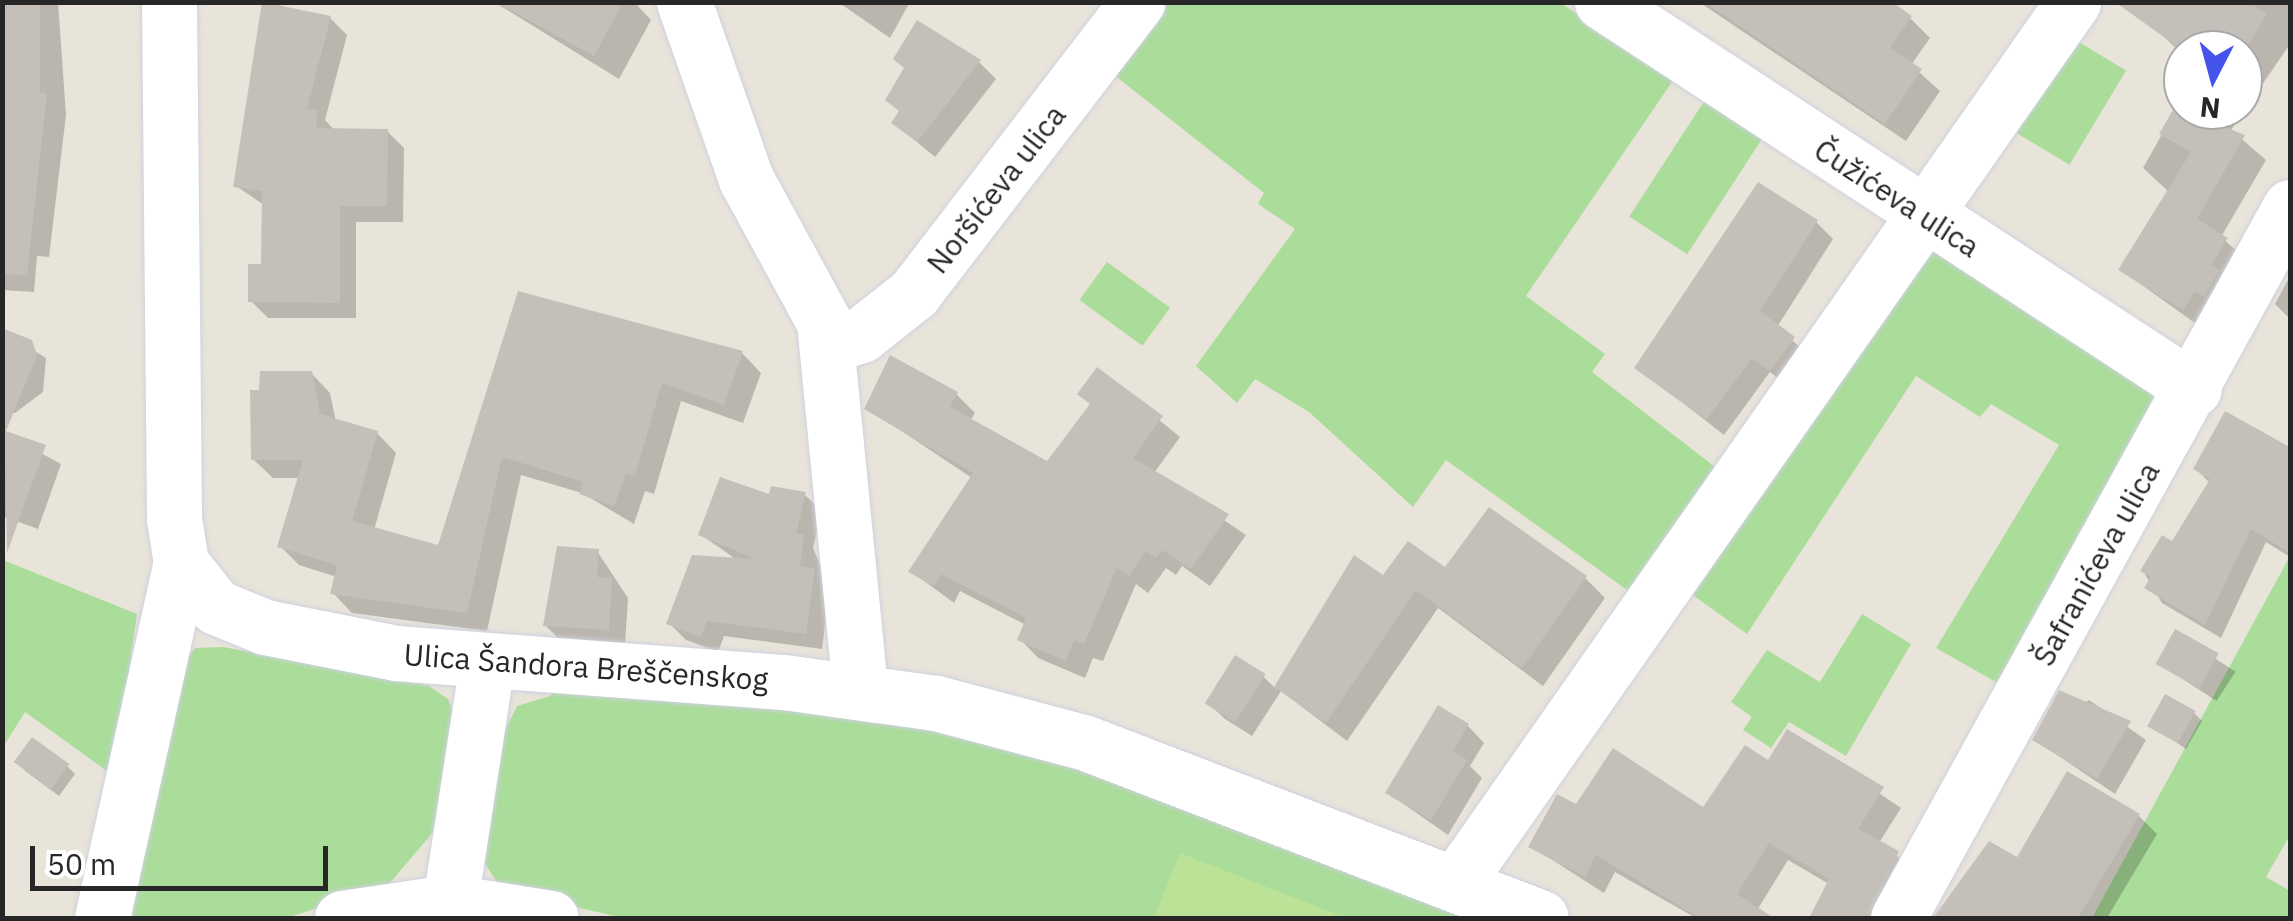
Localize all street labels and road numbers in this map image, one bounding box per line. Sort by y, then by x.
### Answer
street label: Noršićeva ulica [919,98,1073,280]
street label: Čužićeva ulica [1808,131,1986,265]
street label: Šafranićeva ulica [2025,456,2167,672]
street label: Ulica Šandora Breščenskog [403,636,769,698]

